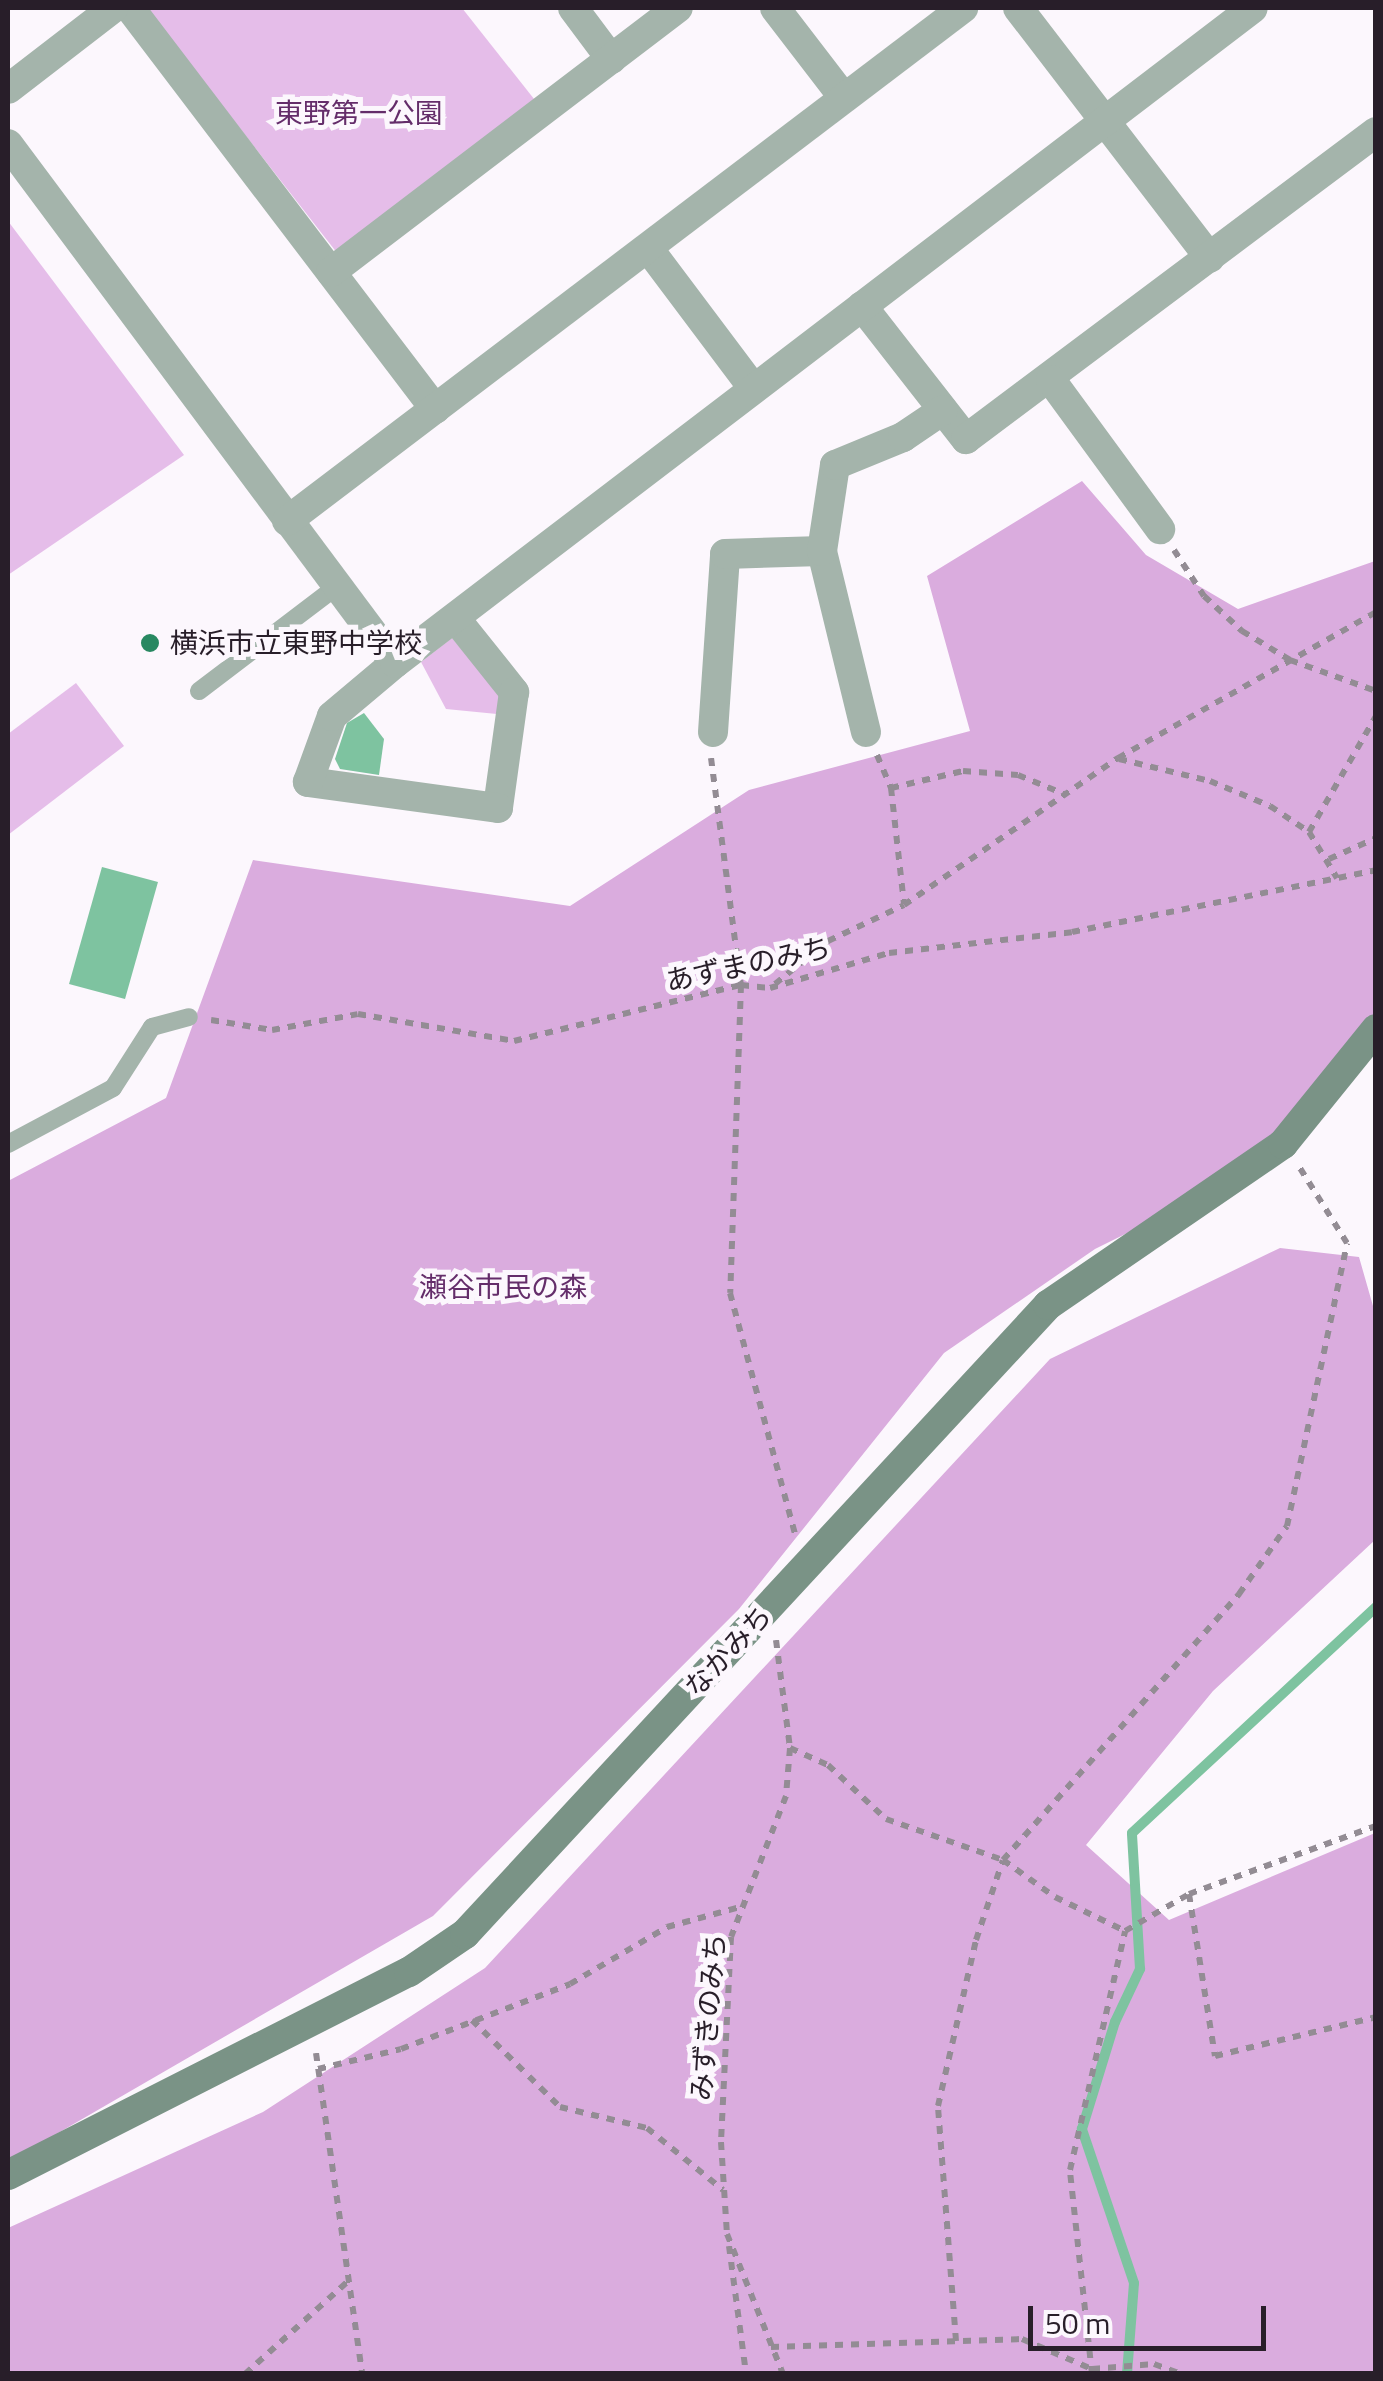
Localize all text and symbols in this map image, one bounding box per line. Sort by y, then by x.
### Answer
park label: 東野第一公園 [275,96,443,130]
place label: 横浜市立東野中学校 [170,626,422,660]
marker: 横浜市立東野中学校 [139,632,161,654]
street label: あずまのみち [662,930,834,998]
park label: 瀬谷市民の森 [419,1270,587,1304]
street label: なかみち [678,1599,778,1703]
street label: みずきのみち [684,1932,732,2102]
scale bar [1033,2286,1270,2348]
text: 50 m [1045,2300,1110,2346]

